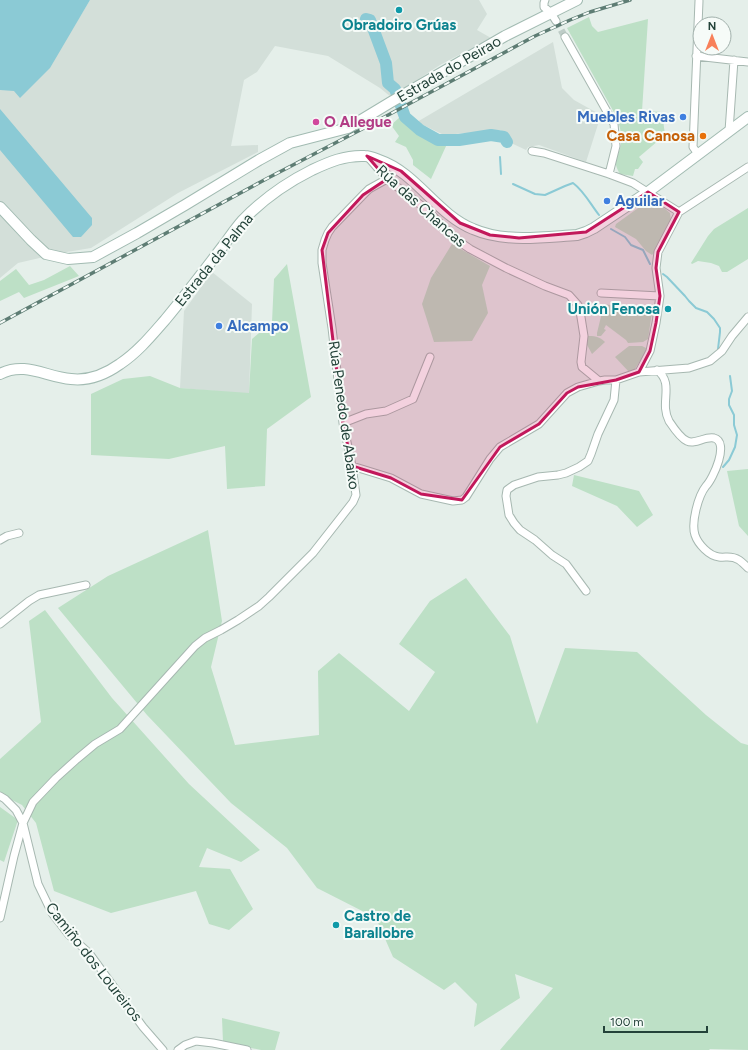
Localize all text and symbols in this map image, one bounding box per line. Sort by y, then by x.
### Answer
marker: Obradoiro Grúas [394,5,404,15]
place label: Obradoiro Grúas [342,16,456,34]
north arrow [692,16,732,56]
text: N [708,20,716,33]
street label: Estrada do Peirao [394,32,505,106]
place label: Muebles Rivas [577,108,675,126]
marker: Muebles Rivas [678,112,688,122]
place label: O Allegue [324,113,392,131]
marker: O Allegue [311,117,321,127]
place label: Casa Canosa [606,127,695,145]
marker: Casa Canosa [698,131,708,141]
street label: Rúa das Chancas [373,161,469,251]
place label: Aguilar [615,192,665,210]
marker: Aguilar [602,196,612,206]
street label: Estrada da Palma [171,210,257,310]
place label: Unión Fenosa [567,300,660,318]
marker: Unión Fenosa [663,304,673,314]
place label: Alcampo [227,317,289,335]
marker: Alcampo [214,321,224,331]
street label: Rúa Penedo de Abaixo [325,339,363,491]
street label: Camiño dos Loureiros [42,899,146,1025]
place label: Castro de Barallobre [344,907,415,942]
marker: Castro de Barallobre [331,920,341,930]
scale bar [604,1008,707,1034]
text: 100 m [610,1015,644,1029]

